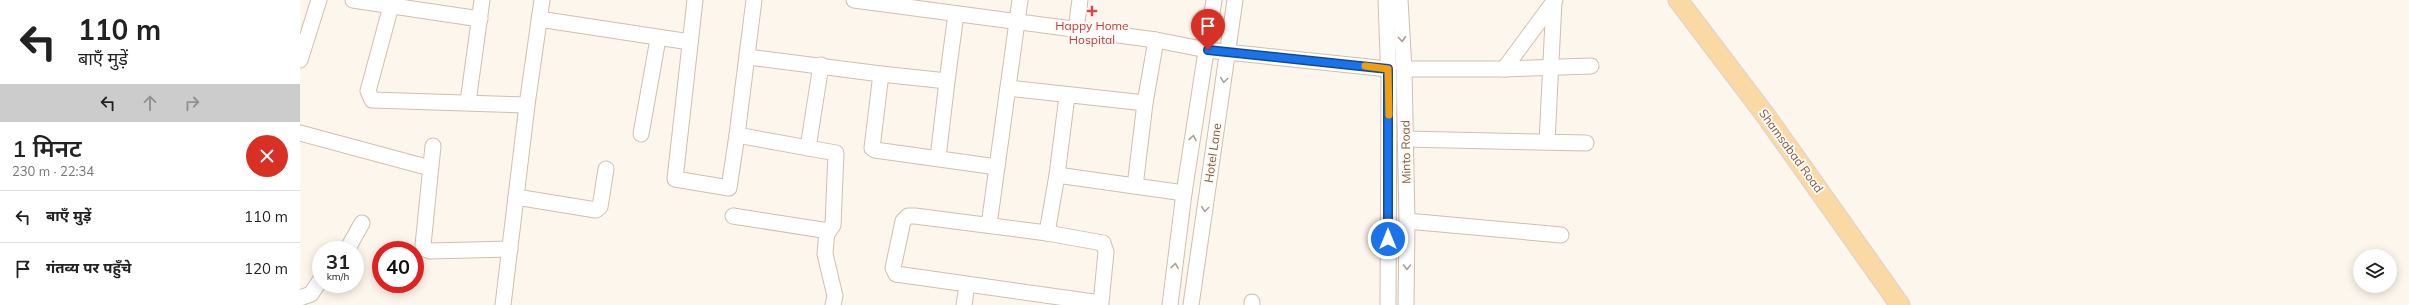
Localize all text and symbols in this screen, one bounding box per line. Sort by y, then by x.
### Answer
marker: Happy Home Hospital [1086,5,1098,17]
pin [1191,9,1225,50]
text: 110 m [78,12,161,47]
icon: arrive [1197,15,1219,37]
icon: left [12,16,64,68]
place label: Happy Home Hospital [1055,18,1129,47]
one-way arrow [1397,36,1406,42]
text: बाएँ मुड़ें [78,47,128,70]
one-way arrow [1220,77,1229,83]
icon: left [97,92,119,114]
icon: ahead [139,92,161,114]
icon: right [181,92,203,114]
street label: Shamsabad Road [1756,106,1827,195]
street label: Minto Road [1397,120,1414,184]
street label: Hotel Lane [1201,122,1224,184]
text: 1 मिनट [12,133,82,163]
button: close [246,135,288,177]
one-way arrow [1188,135,1197,141]
text: 230 m · 22:34 [12,163,94,179]
icon: left [12,206,34,228]
text: बाएँ मुड़ें [46,206,91,225]
one-way arrow [1201,206,1210,212]
text: 110 m [244,207,288,226]
position arrow [1367,218,1409,260]
speed limit sign: 40 [372,241,424,293]
text: 31 [326,249,350,274]
map controls [2353,249,2397,293]
button: layers [2353,249,2397,293]
icon: arrive [12,258,34,280]
text: गंतव्य पर पहुँचे [46,258,131,277]
text: 120 m [244,259,288,278]
one-way arrow [1170,263,1179,269]
one-way arrow [1403,264,1411,270]
text: km/h [327,270,349,283]

